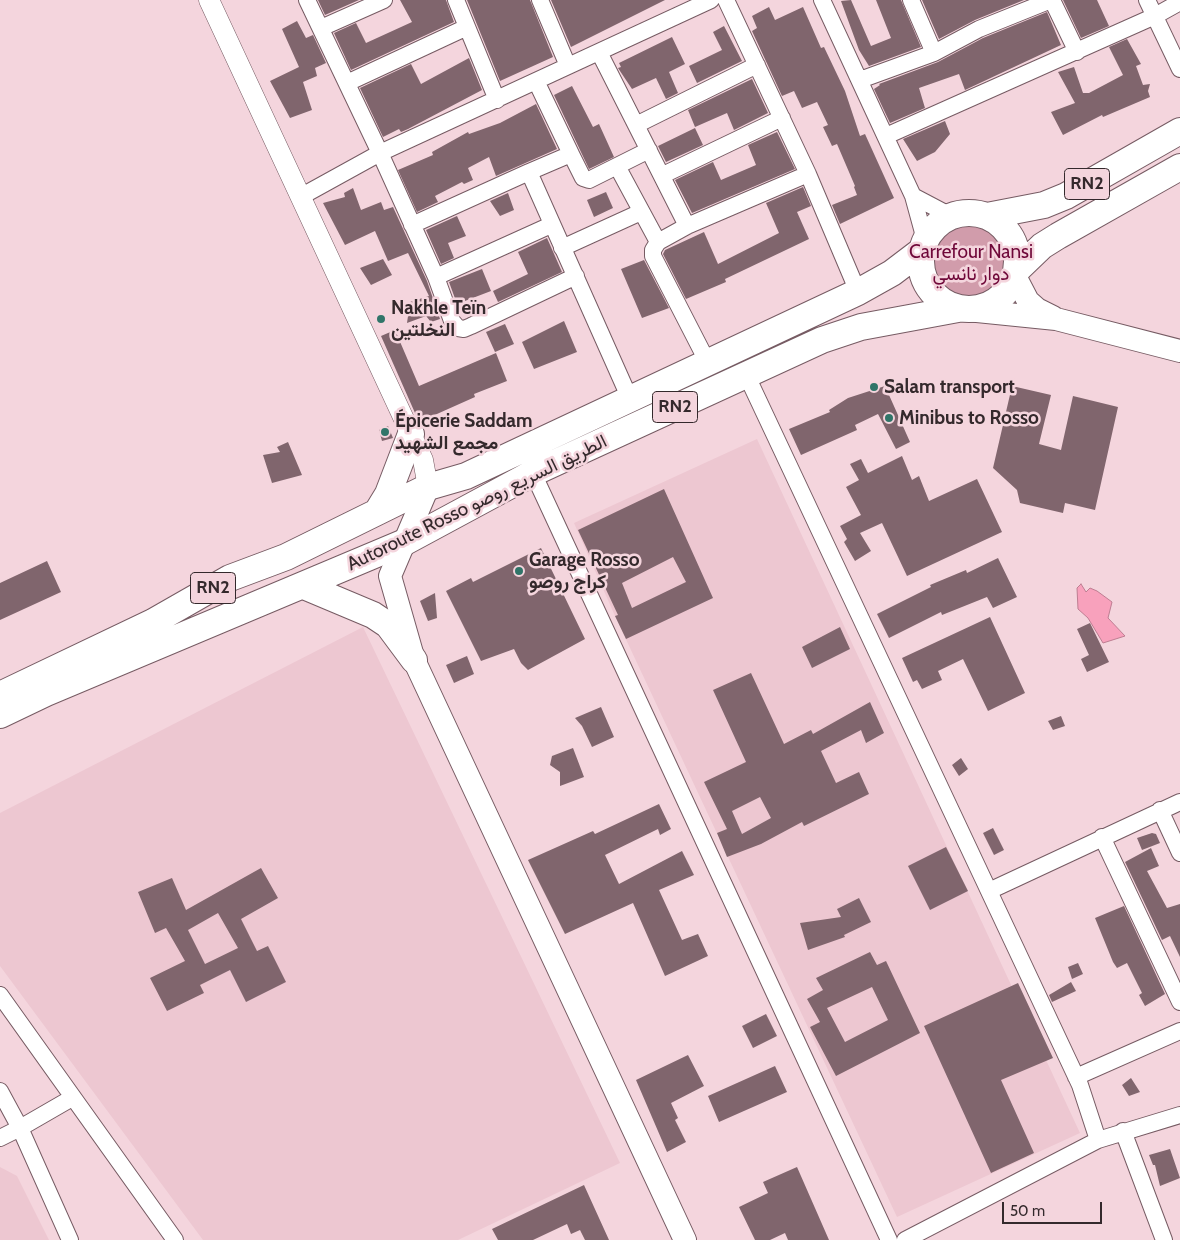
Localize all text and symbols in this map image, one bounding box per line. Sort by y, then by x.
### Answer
road number: RN2 [1064,168,1110,200]
park label: Carrefour Nansi دوار نانسي [909,241,1033,285]
place label: Nakhle Teïn النخلتين [391,297,486,341]
marker: Nakhle Teïn النخلتين [375,313,387,325]
place label: Salam transport [884,376,1015,398]
marker: Salam transport [868,381,880,393]
road number: RN2 [652,392,698,422]
place label: Minibus to Rosso [899,407,1039,429]
place label: Épicerie Saddam مجمع الشهيد [395,410,533,454]
marker: Minibus to Rosso [883,412,895,424]
marker: Épicerie Saddam مجمع الشهيد [379,426,391,438]
street label: Autoroute Rosso الطريق السريع روصو [343,430,611,576]
place label: Garage Rosso كراج روصو [529,549,639,593]
marker: Garage Rosso كراج روصو [513,565,525,577]
road number: RN2 [190,572,236,604]
scale bar [1005,1192,1105,1224]
text: 50 m [1010,1202,1045,1220]

